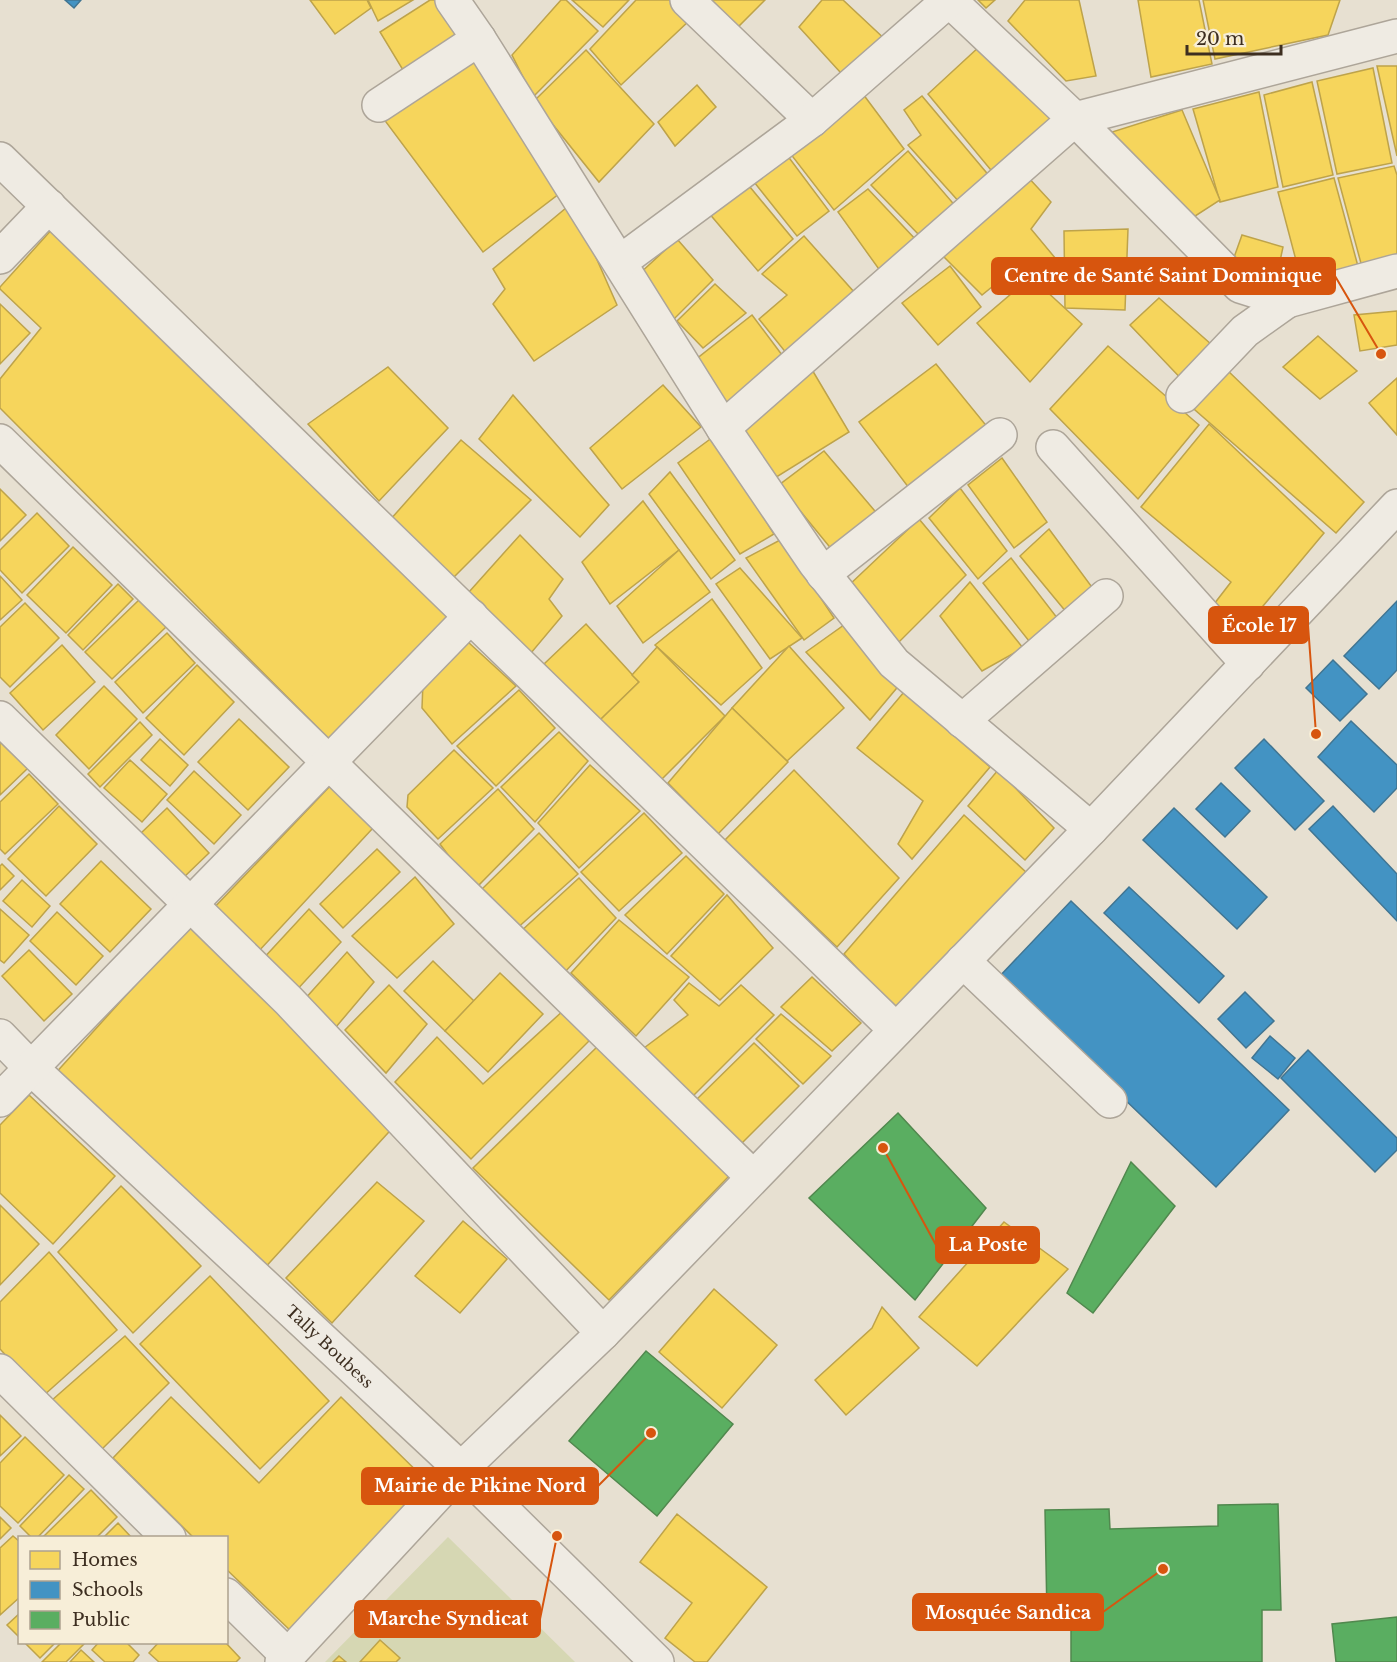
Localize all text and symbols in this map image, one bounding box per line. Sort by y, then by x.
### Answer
scale bar [1187,18,1282,56]
text: 20 m [1196,28,1244,50]
callout: Centre de Santé Saint Dominique [992,258,1335,294]
text: Centre de Santé Saint Dominique [1004,265,1322,287]
callout: École 17 [1209,607,1308,643]
text: École 17 [1222,614,1297,637]
callout: La Poste [936,1227,1039,1263]
text: La Poste [949,1234,1027,1256]
street label: Tally Boubess [282,1301,378,1392]
callout: Mairie de Pikine Nord [362,1468,598,1504]
text: Mairie de Pikine Nord [374,1475,586,1497]
legend [18,1536,228,1644]
text: Homes [72,1549,138,1571]
text: Schools [72,1579,143,1601]
callout: Mosquée Sandica [913,1594,1103,1630]
callout: Marche Syndicat [355,1601,540,1637]
text: Mosquée Sandica [925,1602,1092,1624]
text: Marche Syndicat [368,1608,528,1630]
text: Public [72,1609,130,1631]

